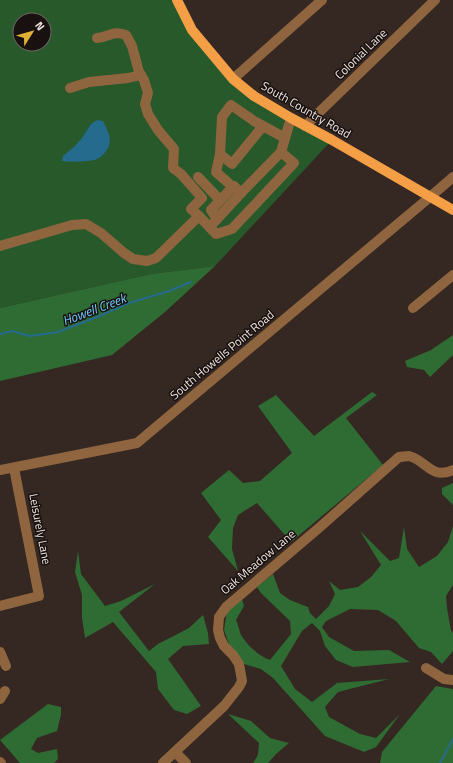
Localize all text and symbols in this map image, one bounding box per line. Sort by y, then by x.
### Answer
north arrow [12,12,52,52]
text: N [31,18,49,34]
street label: Colonial Lane [330,24,391,84]
street label: South Country Road [258,76,355,143]
water label: Howell Creek [59,287,131,330]
street label: South Howells Point Road [165,305,278,404]
street label: Leisurely Lane [24,492,57,566]
street label: Oak Meadow Lane [216,524,299,599]

